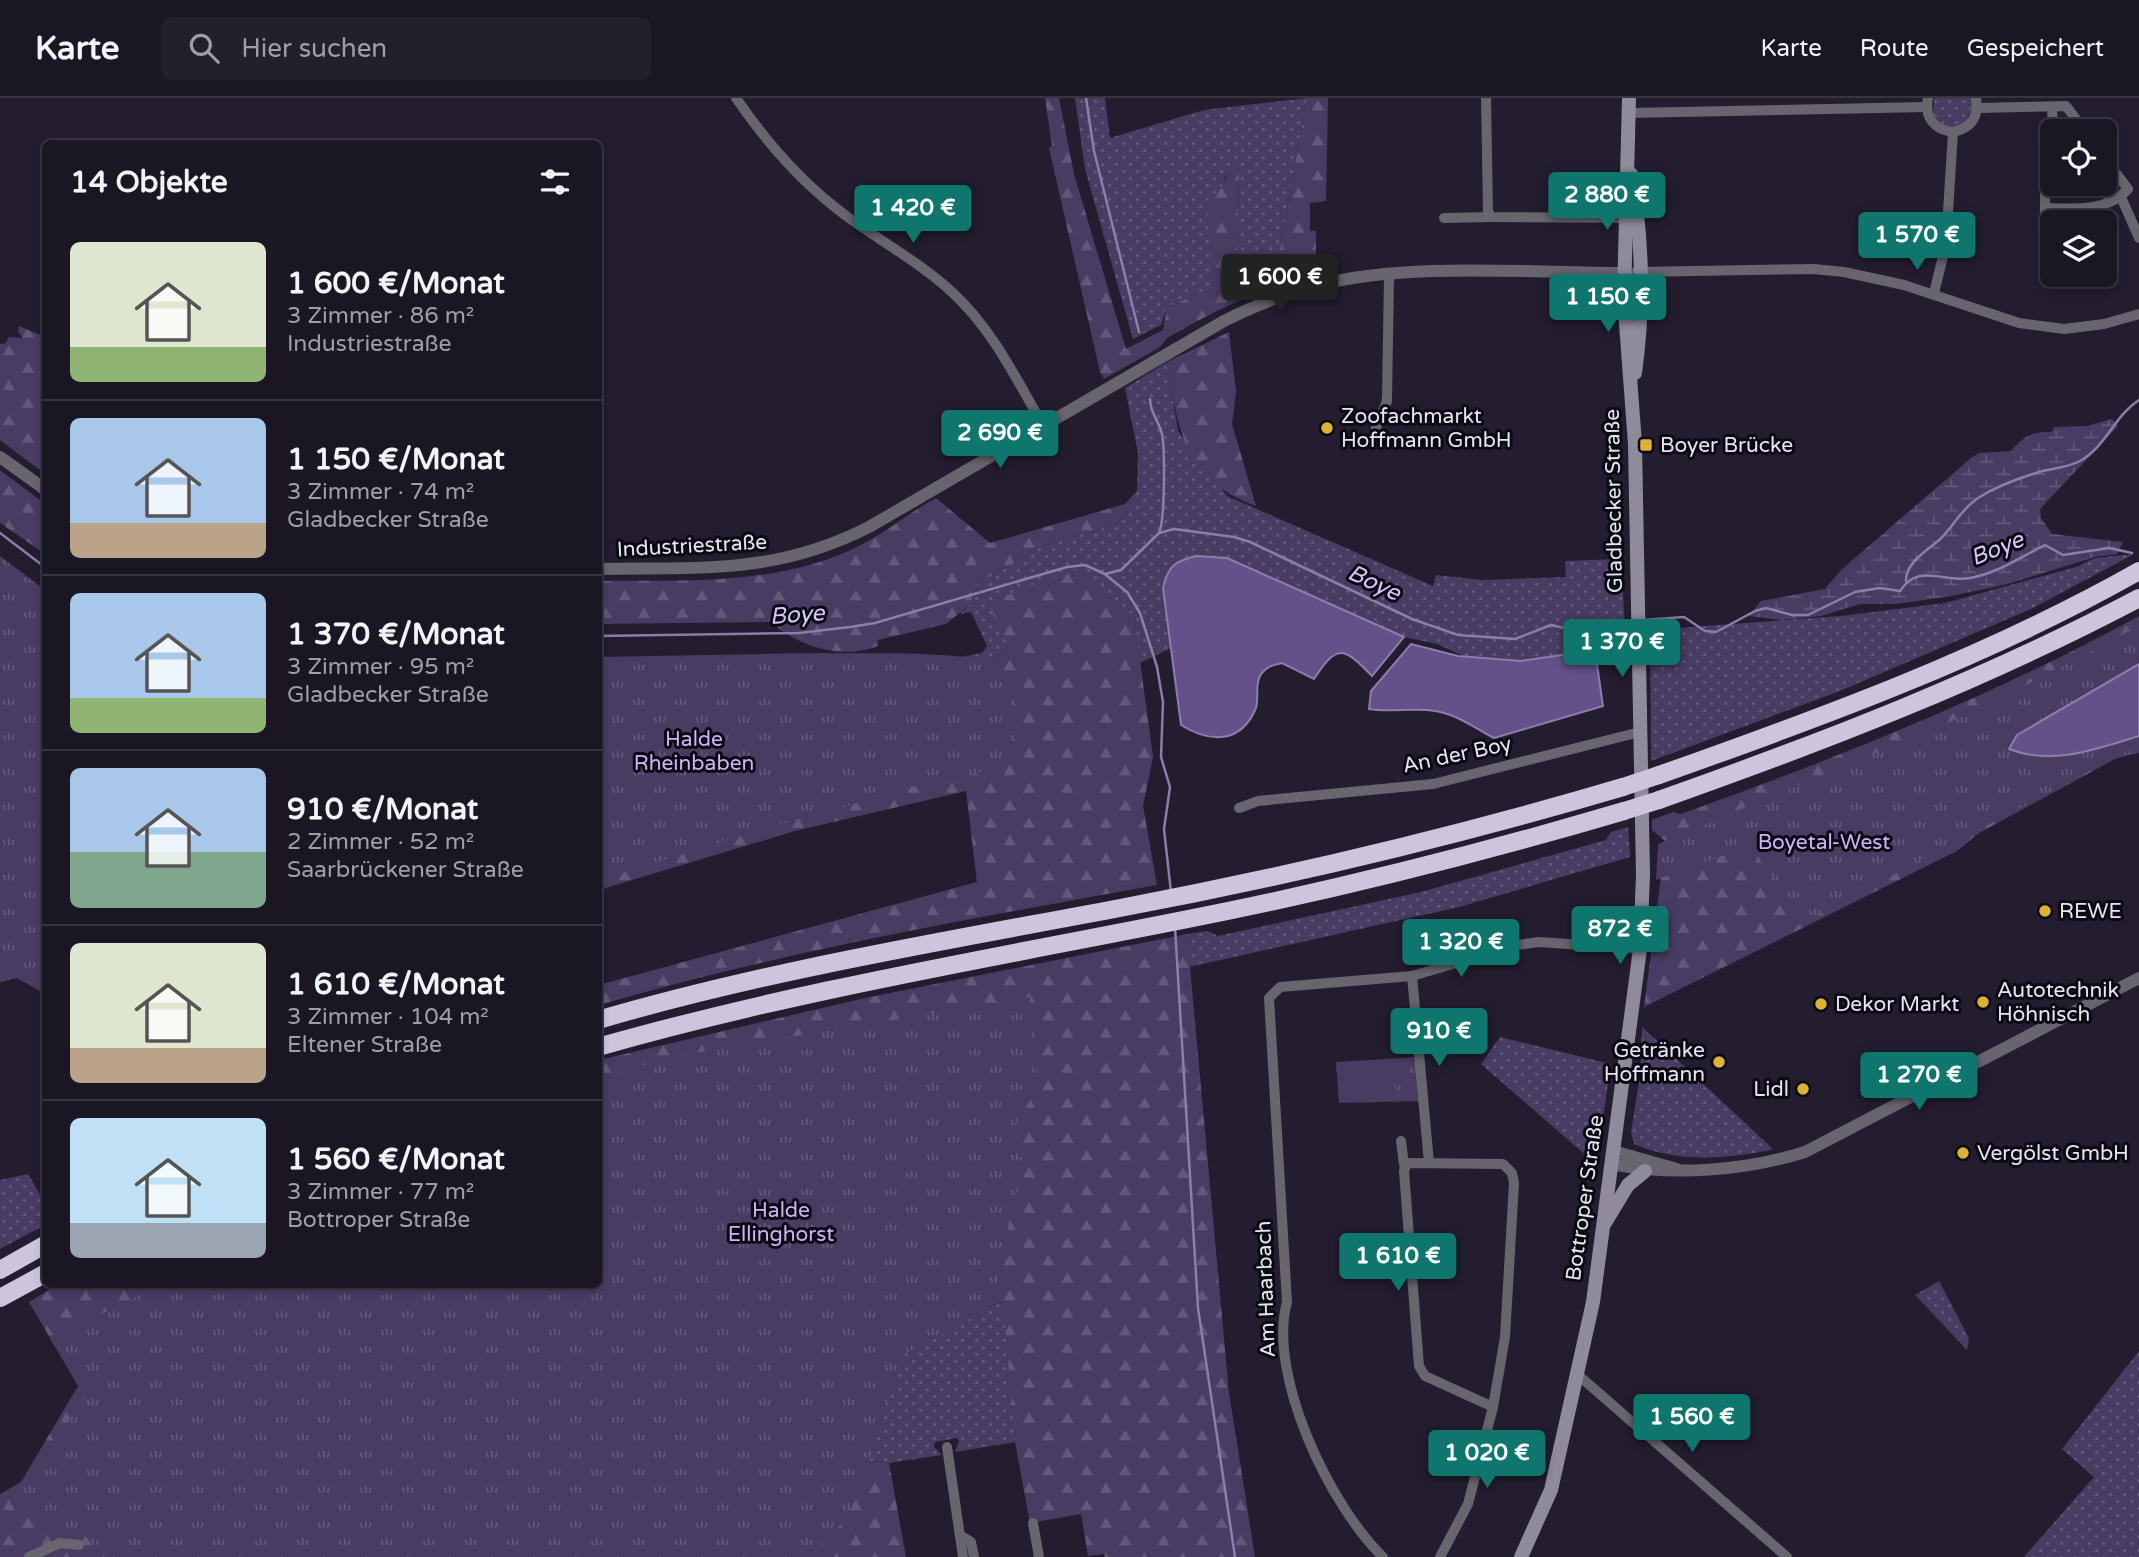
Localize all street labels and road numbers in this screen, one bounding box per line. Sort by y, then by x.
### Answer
street label: Gladbecker Straße [1600,409,1628,593]
street label: Industriestraße [616,530,768,562]
street label: An der Boy [1400,731,1514,779]
street label: Bottroper Straße [1561,1113,1609,1283]
street label: Am Haarbach [1251,1220,1281,1358]

